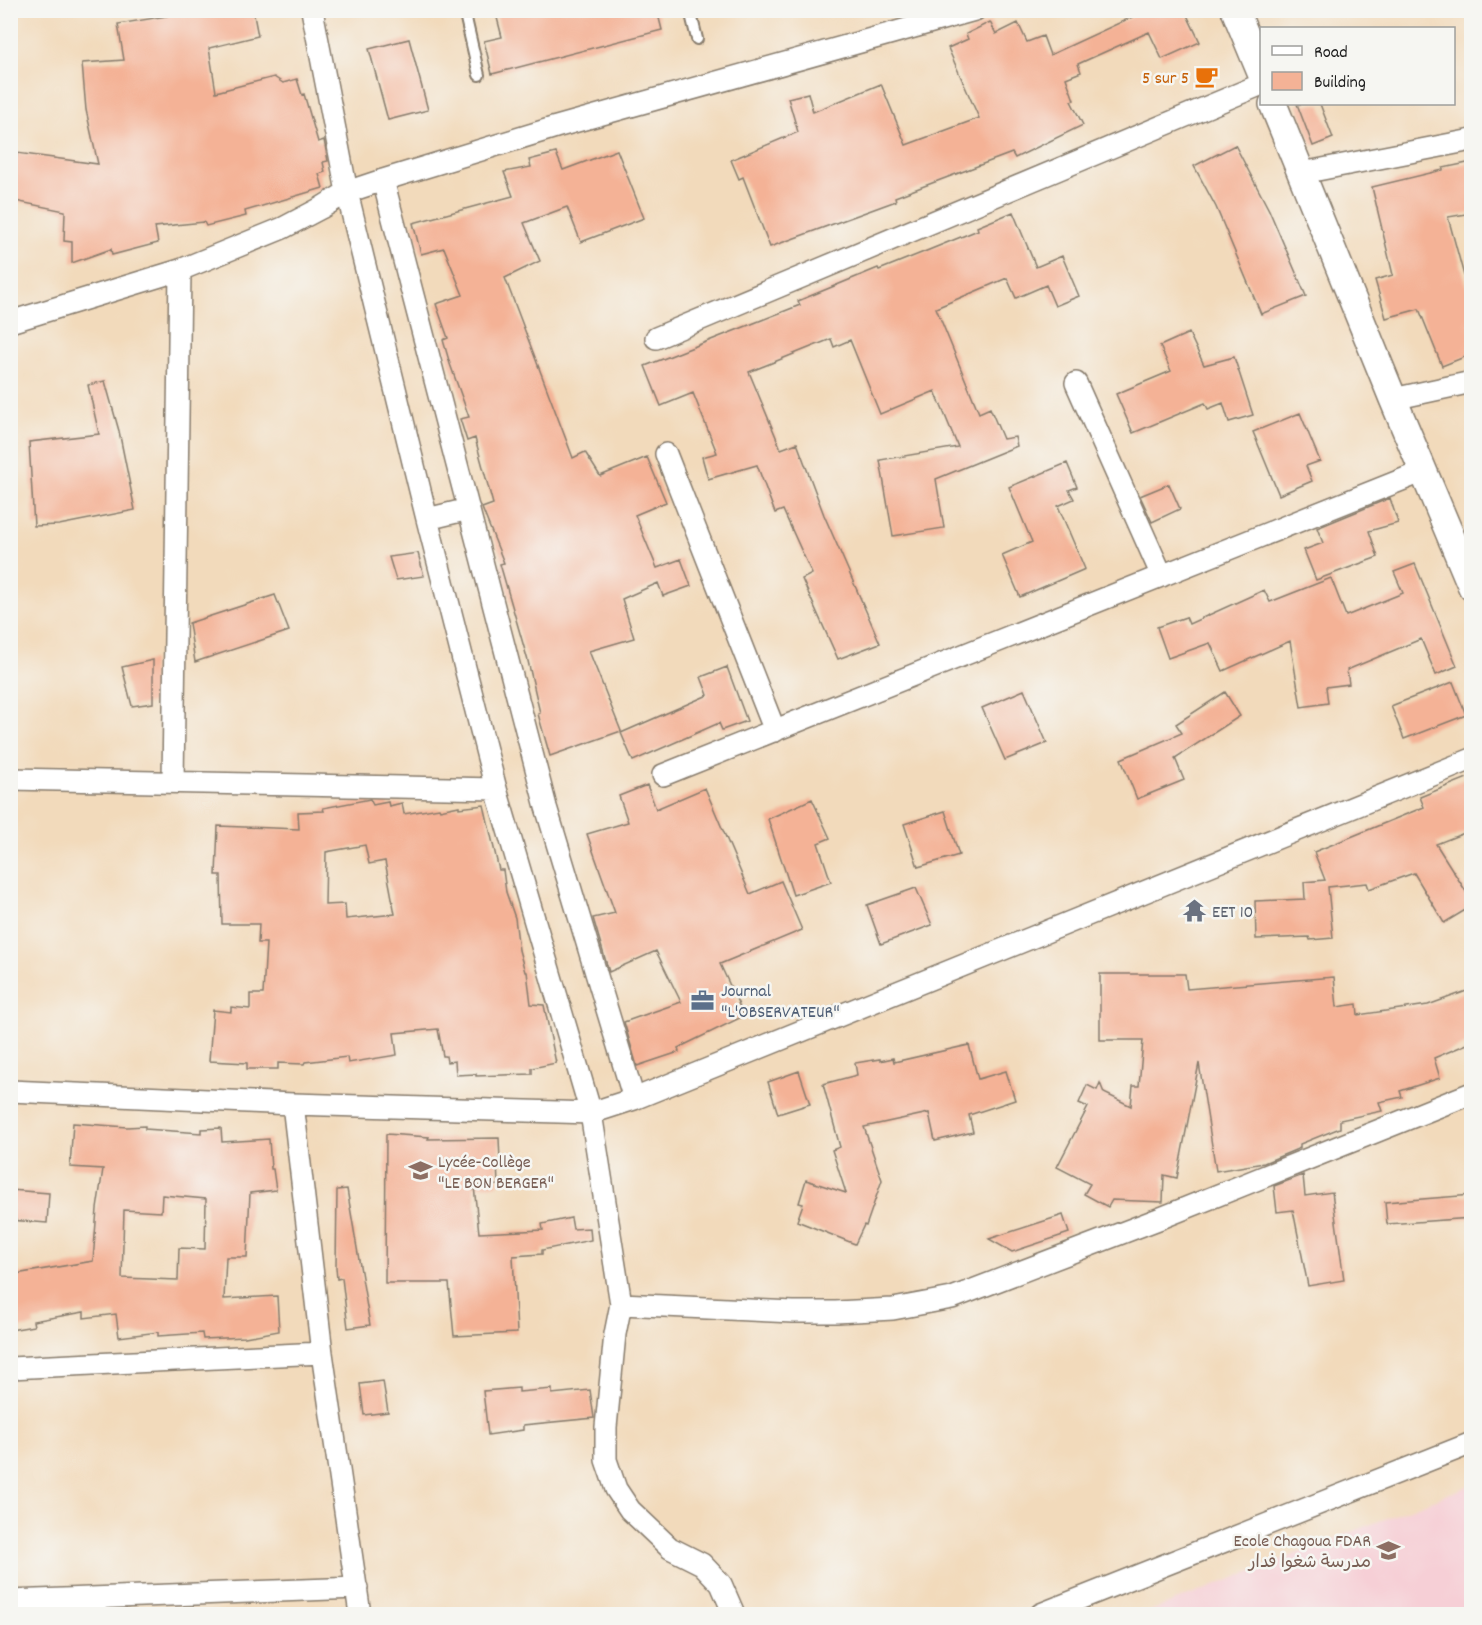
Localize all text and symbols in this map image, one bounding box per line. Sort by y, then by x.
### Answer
legend [1260,27,1455,105]
text: Road [1314,41,1348,66]
cafe icon: 5 sur 5 [1194,64,1220,90]
place label: 5 sur 5 [1142,67,1189,92]
text: Building [1314,71,1366,96]
temple icon: EET 10 [1181,898,1207,924]
place label: EET 10 [1212,901,1253,926]
place label: Journal "L'OBSERVATEUR" [721,980,840,1026]
office icon: Journal "L'OBSERVATEUR" [690,987,716,1013]
place label: Lycée-Collège "LE BON BERGER" [438,1151,554,1197]
school or university icon: Lycée-Collège "LE BON BERGER" [407,1158,433,1184]
place label: Ecole Chagoua FDAR مدرسة شغوا فدار [1234,1530,1371,1576]
school or university icon: Ecole Chagoua FDAR مدرسة شغوا فدار [1376,1537,1402,1563]

